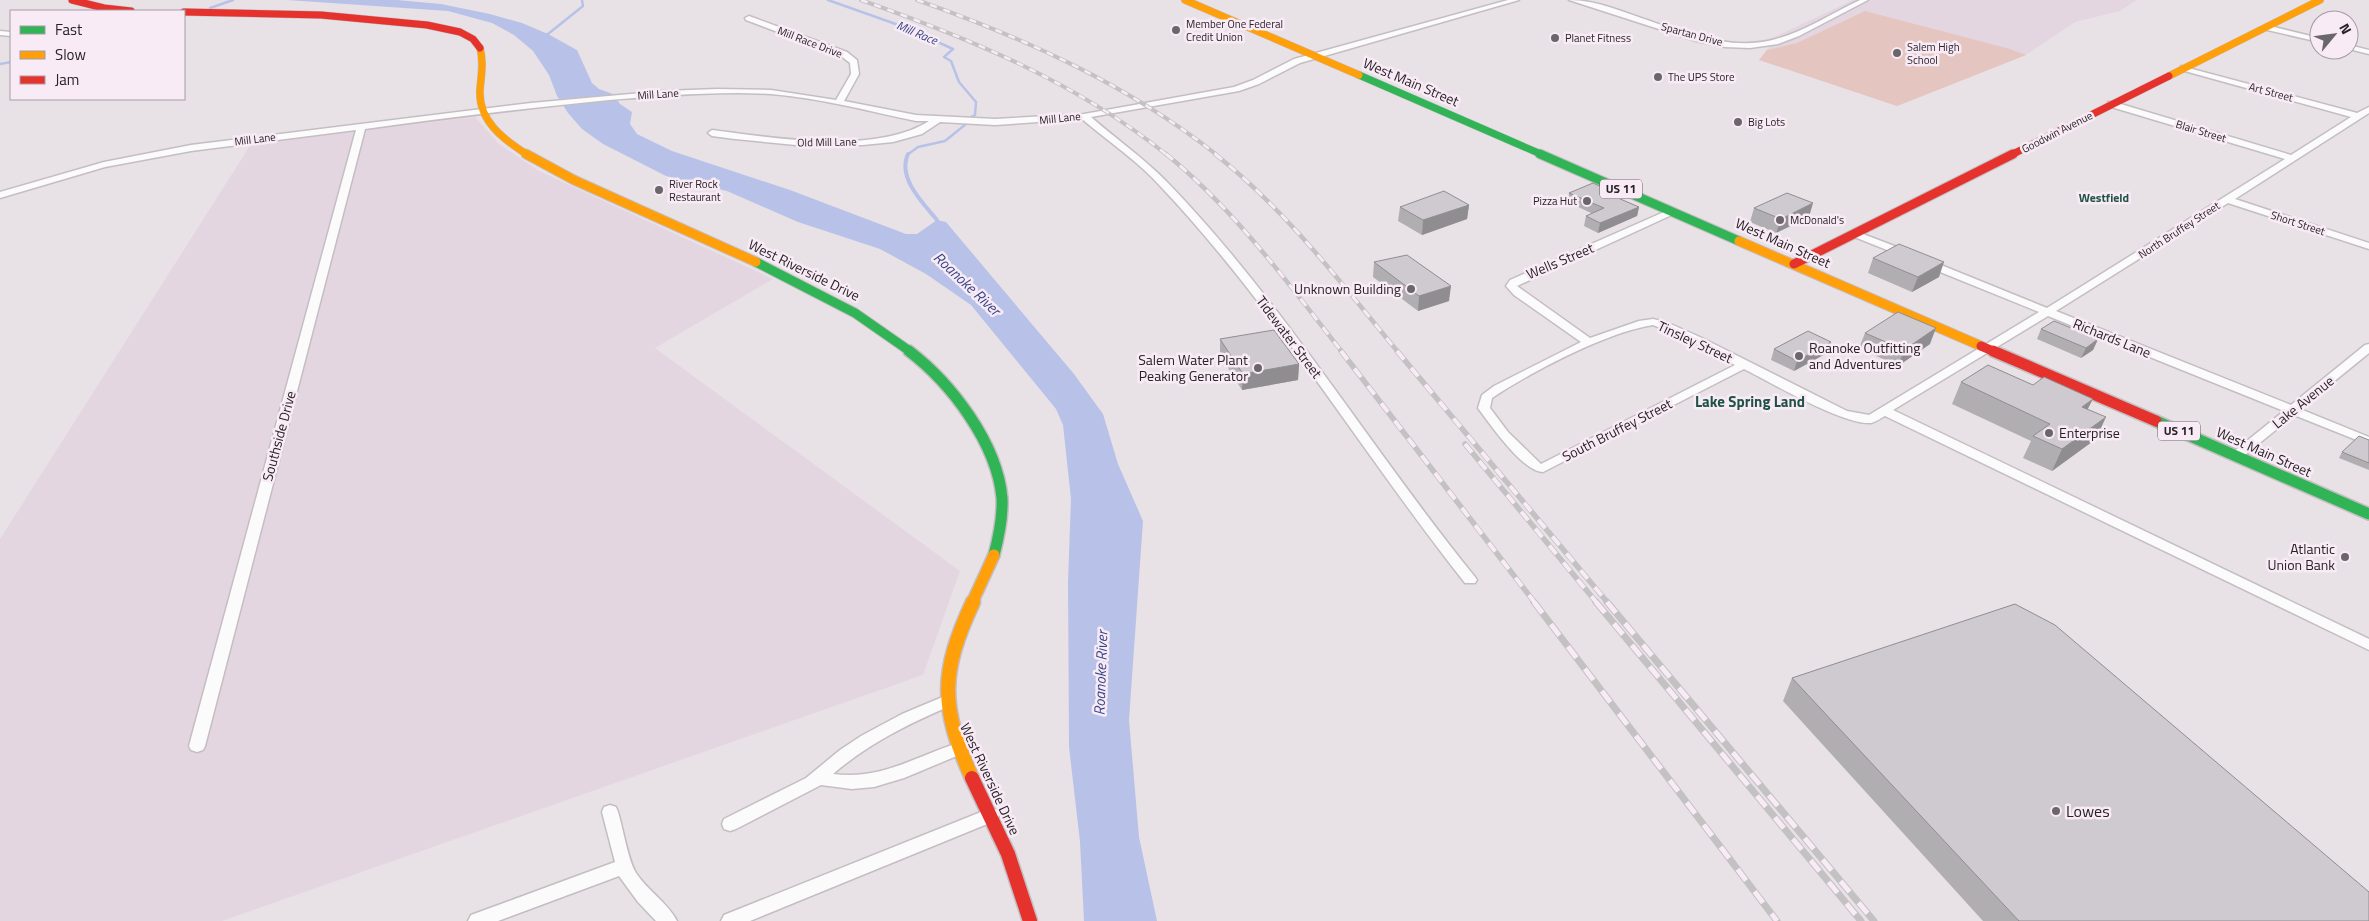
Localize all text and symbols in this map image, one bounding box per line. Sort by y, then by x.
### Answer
legend [10,10,185,100]
north arrow [2309,10,2359,60]
water label: Mill Race [894,15,942,50]
place label: Member One Federal Credit Union [1186,16,1283,45]
text: Fast [55,18,83,41]
street label: Spartan Drive [1660,18,1725,50]
text: N [2334,19,2357,38]
street label: Mill Race Drive [775,22,845,62]
marker: Member One Federal Credit Union [1170,24,1182,36]
place label: Planet Fitness [1565,30,1631,46]
marker: Planet Fitness [1549,32,1561,44]
place label: Salem High School [1907,39,1960,68]
text: Slow [55,43,86,66]
marker: Salem High School [1891,47,1903,59]
street label: West Main Street [1360,52,1462,111]
text: Jam [55,68,79,91]
place label: The UPS Store [1668,69,1735,85]
marker: The UPS Store [1652,71,1664,83]
street label: Art Street [2247,78,2295,106]
street label: Mill Lane [637,85,680,103]
street label: Goodwin Avenue [2019,107,2096,157]
street label: Mill Lane [1039,108,1082,128]
place label: Big Lots [1748,114,1785,130]
marker: Big Lots [1732,116,1744,128]
street label: Blair Street [2174,116,2228,146]
street label: Mill Lane [233,128,277,149]
street label: Old Mill Lane [797,133,857,151]
place label: River Rock Restaurant [669,176,721,205]
road number: US 11 [1600,180,1642,198]
marker: River Rock Restaurant [653,184,665,196]
district label: Westfield [2079,188,2129,207]
place label: Pizza Hut [1533,193,1577,209]
marker: Pizza Hut [1581,195,1593,207]
street label: North Bruffey Street [2135,198,2223,262]
street label: Short Street [2269,207,2327,239]
street label: West Main Street [1732,212,1834,273]
place label: McDonald's [1790,212,1844,228]
marker: McDonald's [1774,214,1786,226]
street label: West Riverside Drive [745,233,864,306]
street label: Wells Street [1523,237,1597,284]
water label: Roanoke River [929,246,1008,322]
place label: Unknown Building [1294,278,1401,299]
marker: Unknown Building [1405,283,1417,295]
street label: Tidewater Street [1251,291,1327,382]
street label: Richards Lane [2070,312,2154,363]
street label: Tinsley Street [1654,315,1736,368]
place label: Roanoke Outfitting and Adventures [1809,337,1920,374]
place label: Salem Water Plant Peaking Generator [1138,349,1248,386]
marker: Roanoke Outfitting and Adventures [1793,350,1805,362]
marker: Salem Water Plant Peaking Generator [1252,362,1264,374]
street label: Lake Avenue [2267,370,2338,433]
street label: Southside Drive [256,388,301,483]
district label: Lake Spring Land [1695,390,1805,413]
street label: South Bruffey Street [1558,393,1675,466]
street label: West Main Street [2213,421,2315,482]
place label: Enterprise [2059,422,2120,443]
road number: US 11 [2158,422,2200,441]
marker: Enterprise [2043,427,2055,439]
place label: Atlantic Union Bank [2268,538,2335,575]
marker: Atlantic Union Bank [2339,551,2351,563]
water label: Roanoke River [1088,628,1114,716]
street label: West Riverside Drive [955,719,1026,838]
place label: Lowes [2066,799,2110,823]
marker: Lowes [2050,805,2062,817]

